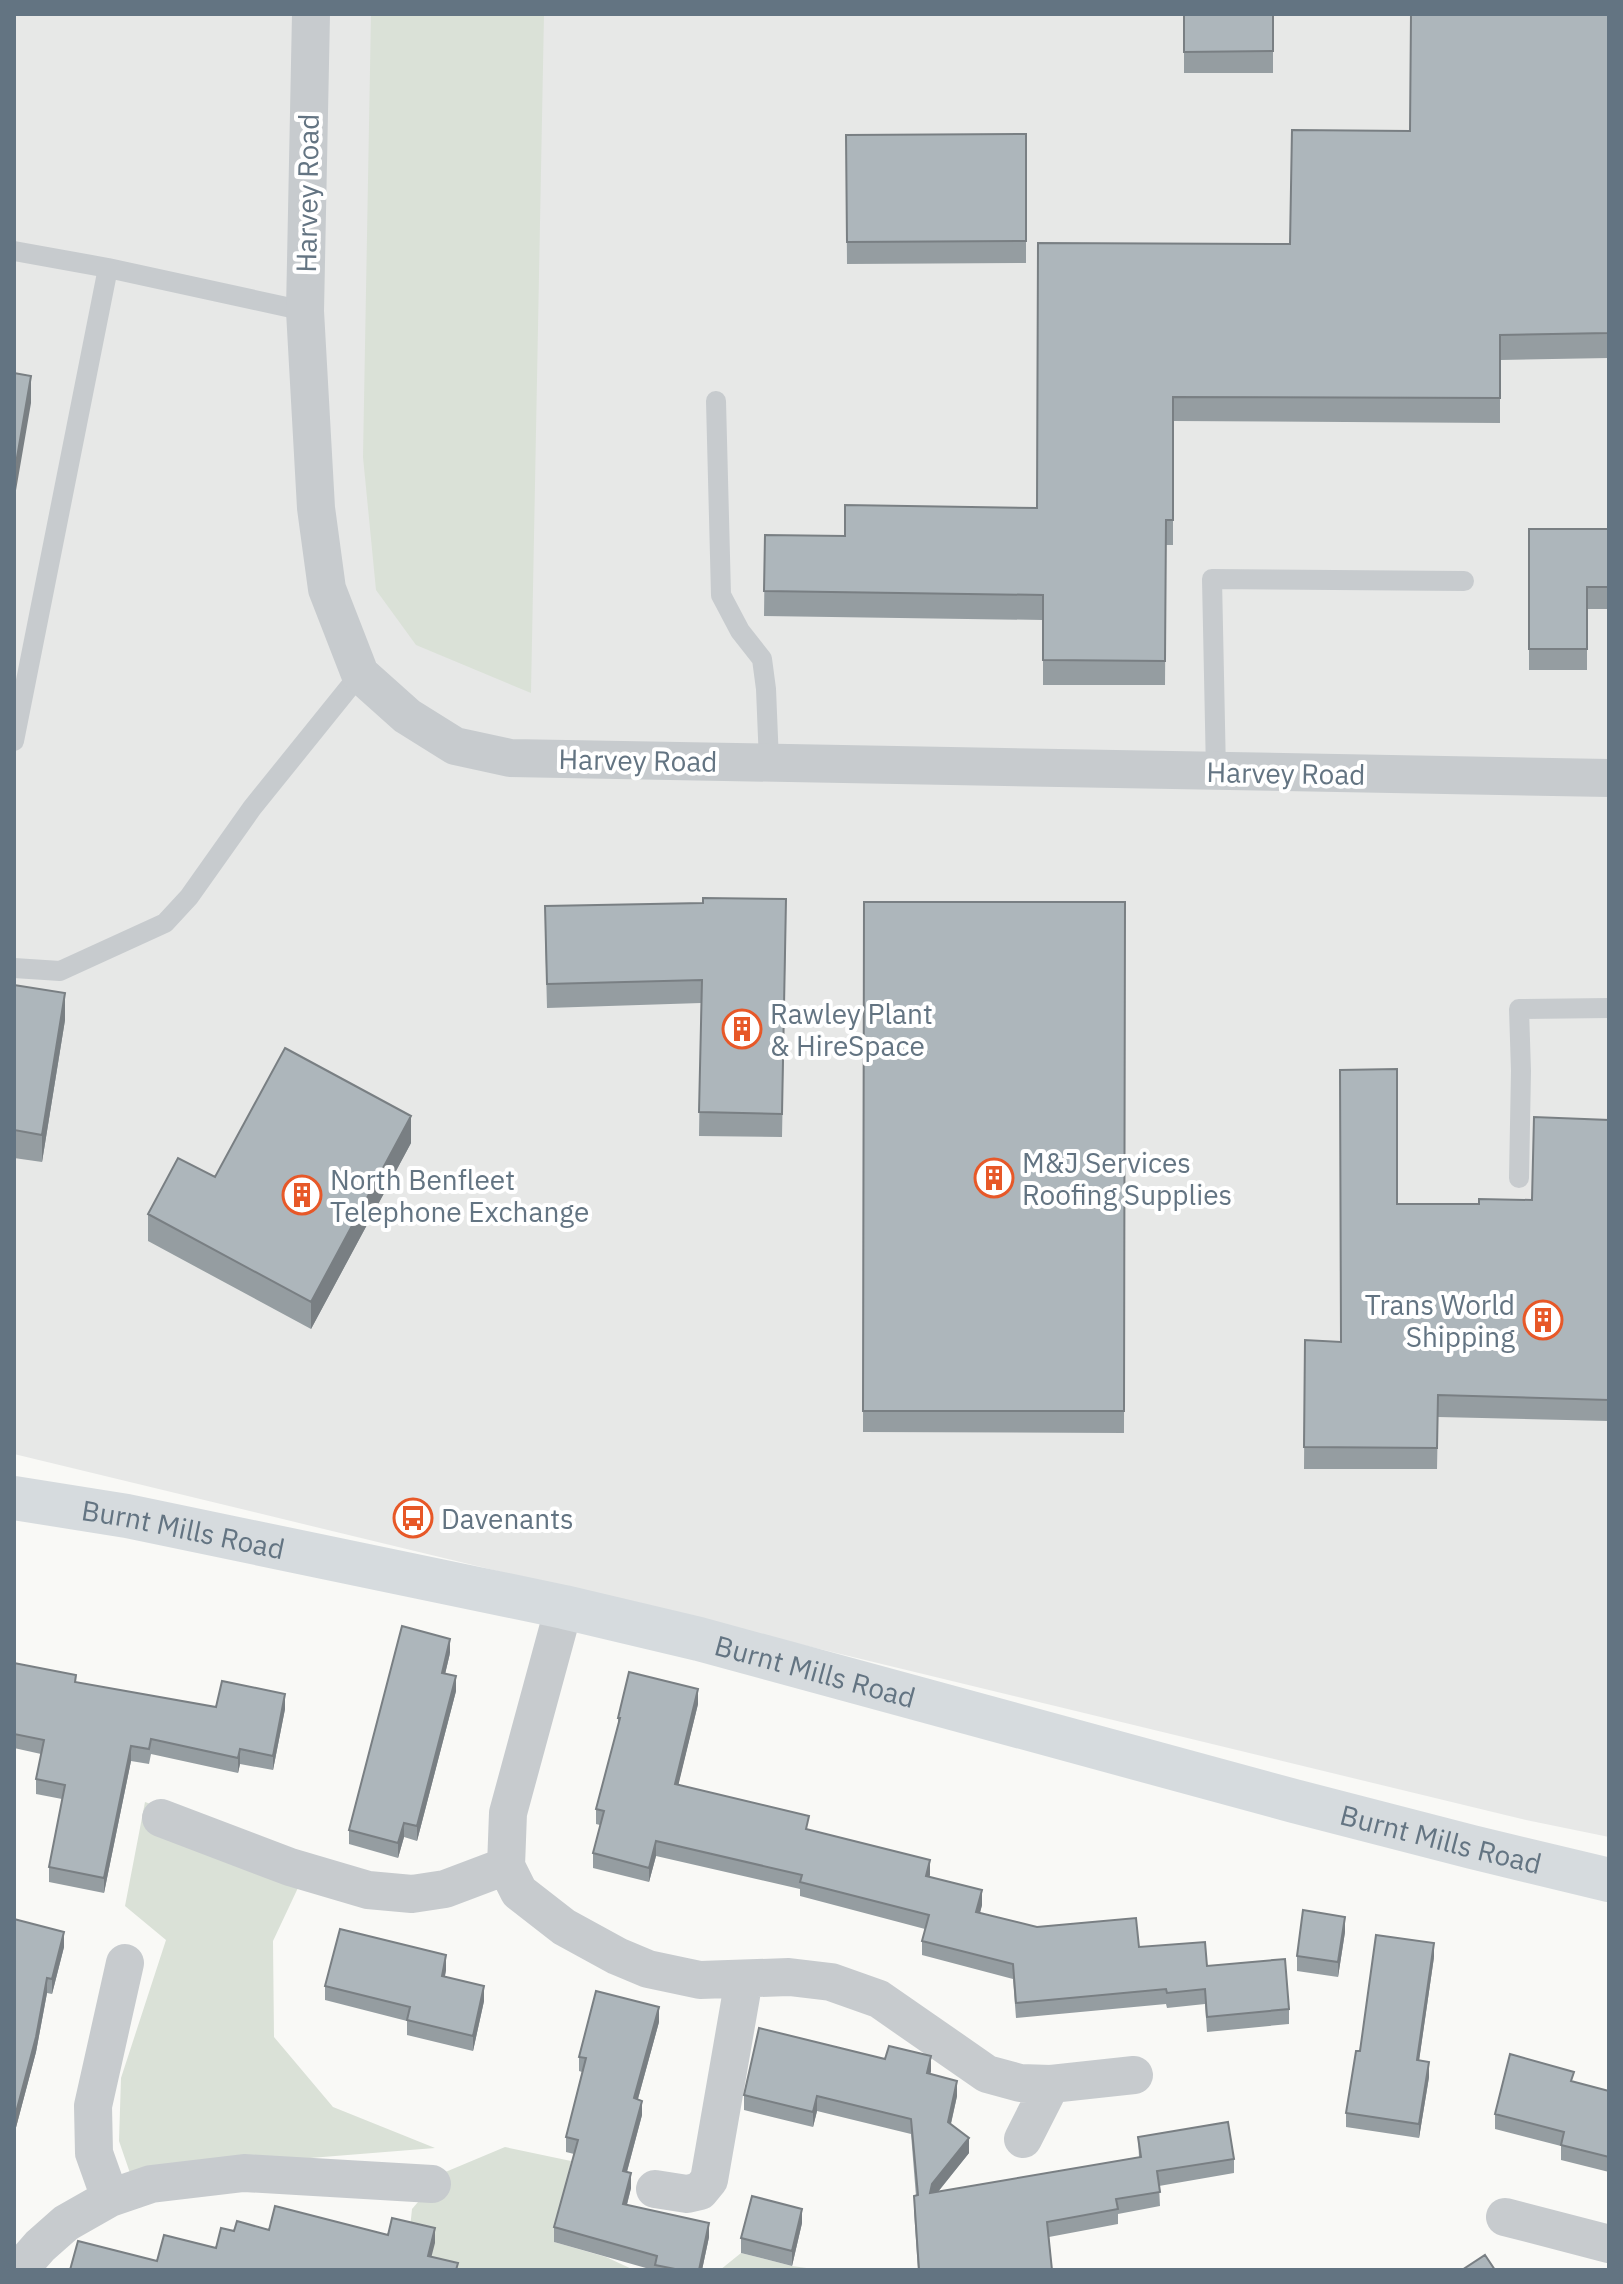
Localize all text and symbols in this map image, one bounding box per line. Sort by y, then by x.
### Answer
street label: Harvey Road [287,113,327,273]
street label: Harvey Road [558,740,718,780]
street label: Harvey Road [1206,753,1366,793]
place label: Rawley Plant & HireSpace [770,995,933,1064]
building icon: Rawley Plant & HireSpace [721,1008,763,1050]
place label: M&J Services Roofing Supplies [1022,1144,1232,1213]
building icon: M&J Services Roofing Supplies [973,1157,1015,1199]
place label: North Benfleet Telephone Exchange [330,1161,589,1230]
building icon: North Benfleet Telephone Exchange [281,1174,323,1216]
place label: Trans World Shipping [1365,1286,1515,1355]
building icon: Trans World Shipping [1522,1299,1564,1341]
street label: Burnt Mills Road [79,1491,288,1567]
bus stop icon: Davenants [392,1497,434,1539]
place label: Davenants [441,1500,574,1537]
street label: Burnt Mills Road [711,1626,920,1716]
street label: Burnt Mills Road [1336,1795,1545,1882]

